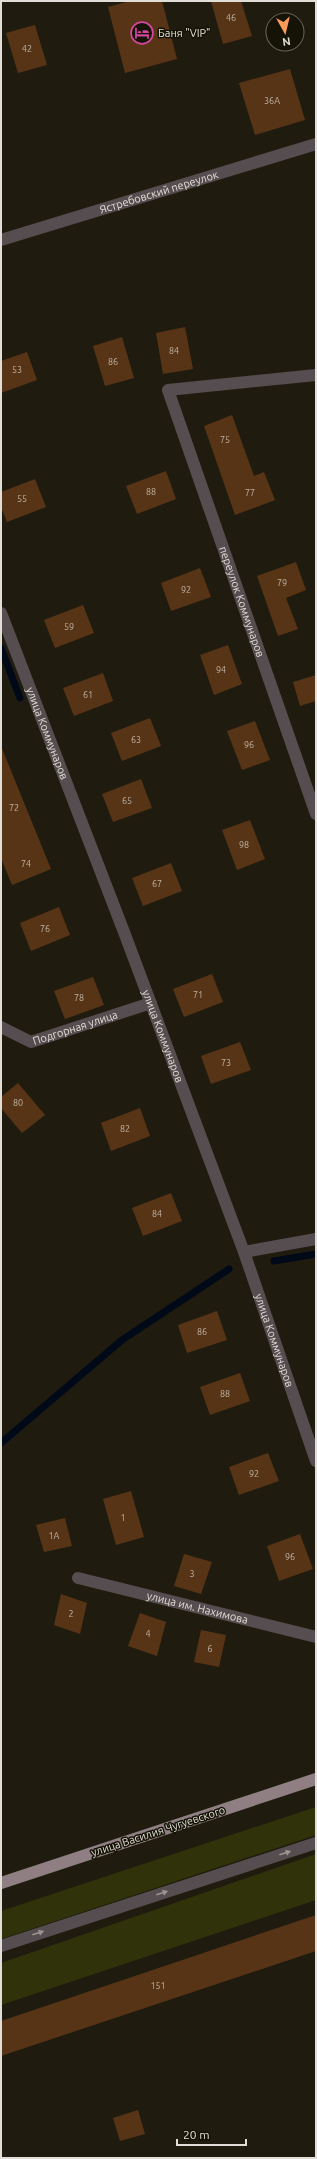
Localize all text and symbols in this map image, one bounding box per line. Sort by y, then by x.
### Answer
north arrow [265,12,305,52]
house number: 46 [226,13,236,23]
hotel icon: Баня "VIP" [129,20,155,46]
place label: Баня "VIP" [158,27,210,39]
text: N [281,35,291,48]
house number: 42 [22,44,32,54]
house number: 36А [264,96,280,106]
street label: Ястребовский переулок [98,168,220,216]
house number: 84 [169,346,179,356]
house number: 86 [108,357,118,367]
house number: 53 [12,365,22,375]
house number: 75 [220,435,230,445]
house number: 88 [146,487,156,497]
house number: 77 [245,488,255,498]
house number: 55 [17,494,27,504]
street label: переулок Коммунаров [217,545,267,659]
house number: 79 [277,578,287,588]
house number: 92 [181,585,191,595]
house number: 59 [64,622,74,632]
house number: 94 [216,665,226,675]
street label: улица Коммунаров [24,685,71,781]
house number: 61 [83,690,93,700]
house number: 63 [131,735,141,745]
house number: 96 [244,740,254,750]
house number: 65 [122,796,132,806]
house number: 72 [9,803,19,813]
house number: 98 [239,840,249,850]
house number: 74 [21,859,31,869]
house number: 67 [152,879,162,889]
house number: 76 [40,924,50,934]
street label: улица Коммунаров [140,988,186,1084]
house number: 71 [193,990,203,1000]
house number: 78 [74,993,84,1003]
street label: Подгорная улица [31,1008,119,1047]
house number: 73 [221,1058,231,1068]
house number: 80 [13,1098,23,1108]
house number: 82 [120,1124,130,1134]
house number: 84 [152,1209,162,1219]
street label: улица Коммунаров [253,1292,296,1389]
house number: 86 [197,1327,207,1337]
house number: 88 [220,1389,230,1399]
house number: 92 [249,1469,259,1479]
house number: 1 [120,1513,126,1523]
house number: 1А [49,1531,60,1541]
house number: 96 [285,1552,295,1562]
house number: 3 [189,1569,195,1579]
street label: улица им. Нахимова [145,1589,249,1626]
house number: 2 [68,1609,74,1619]
house number: 4 [145,1629,151,1639]
house number: 6 [207,1644,213,1654]
street label: улица Василия Чугуевского [89,1804,227,1858]
one-way arrow [280,1849,292,1855]
one-way arrow [156,1890,168,1896]
one-way arrow [32,1930,44,1936]
house number: 151 [150,1981,166,1991]
scale bar [177,2121,246,2147]
text: 20 m [183,2128,210,2141]

